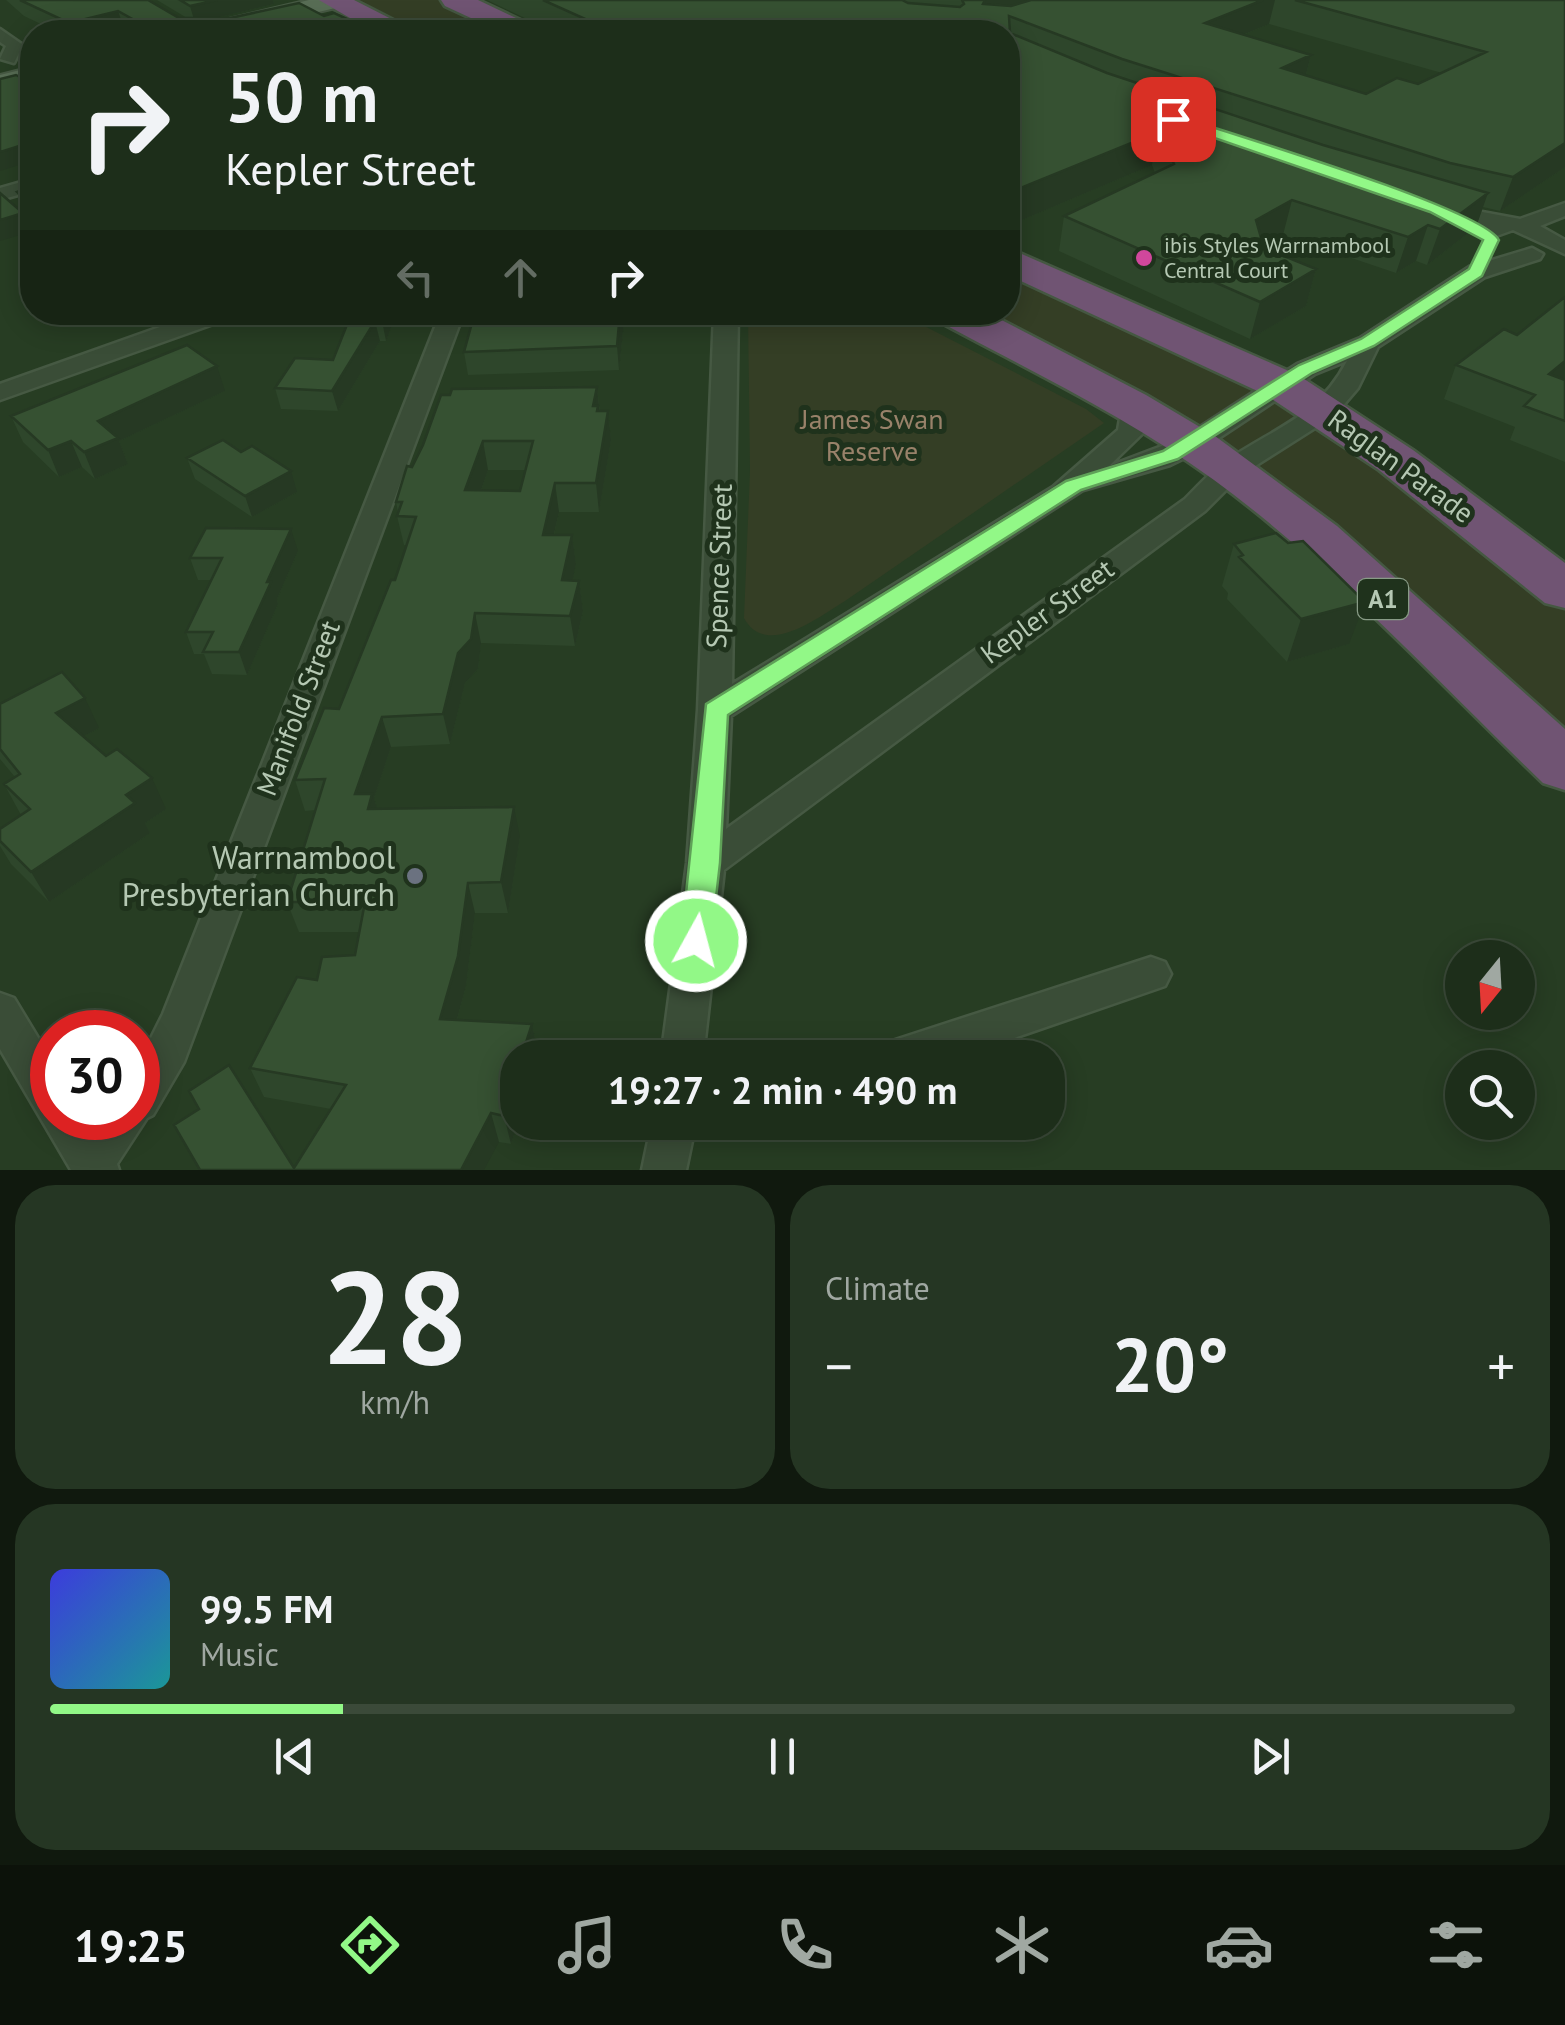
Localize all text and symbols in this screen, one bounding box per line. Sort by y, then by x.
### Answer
text: 50 m [225,51,378,141]
icon: right [60,60,190,190]
pin [1131,77,1216,162]
icon: arrive [1146,92,1201,147]
text: Kepler Street [225,139,476,197]
place label: ibis Styles Warrnambool Central Court [1164,231,1391,284]
marker: ibis Styles Warrnambool Central Court [1133,247,1155,269]
icon: left [388,250,443,305]
icon: ahead [493,250,548,305]
icon: right [598,250,653,305]
park label: James Swan Reserve [800,400,943,469]
street label: Raglan Parade [1321,400,1482,531]
street label: Spence Street [697,483,740,649]
street label: Kepler Street [973,549,1121,671]
road number: A1 [1358,579,1408,619]
street label: Manifold Street [247,614,348,801]
place label: Warrnambool Presbyterian Church [122,836,396,915]
marker: Warrnambool Presbyterian Church [404,865,426,887]
position arrow [644,889,748,993]
north arrow [1445,940,1535,1030]
map controls [1445,940,1535,1140]
speed limit sign: 30 [30,1010,160,1140]
button: search [1445,1050,1535,1140]
text: 19:27 · 2 min · 490 m [608,1065,957,1114]
text: 28 [321,1232,469,1400]
text: Climate [825,1267,930,1309]
text: 20° [1111,1316,1229,1413]
text: − [825,1330,853,1401]
text: + [1487,1330,1515,1401]
text: km/h [360,1381,430,1423]
text: 99.5 FM [200,1584,333,1633]
text: Music [200,1633,279,1675]
icon: previous [267,1729,322,1784]
icon: pause [755,1729,810,1784]
icon: next [1243,1729,1298,1784]
icon: directions [335,1910,405,1980]
icon: music [552,1910,622,1980]
icon: phone [770,1910,840,1980]
icon: climate [987,1910,1057,1980]
icon: car [1204,1910,1274,1980]
icon: filters [1421,1910,1491,1980]
text: 19:25 [74,1916,188,1974]

